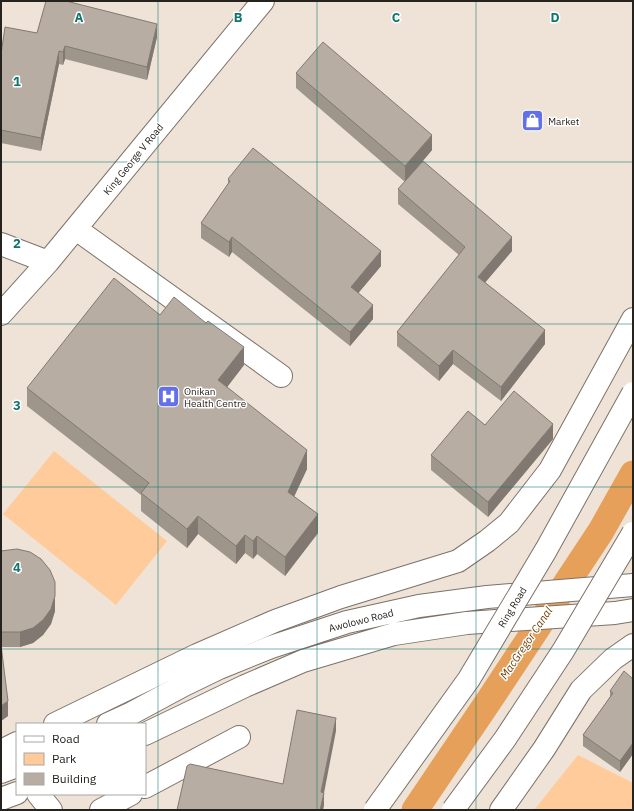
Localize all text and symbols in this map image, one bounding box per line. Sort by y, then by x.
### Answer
text: A [75,9,84,26]
text: B [234,9,243,26]
text: C [392,9,401,26]
text: D [550,9,560,26]
text: 1 [13,73,21,90]
shop icon: Market [519,108,545,134]
place label: Market [548,115,580,128]
street label: King George V Road [101,121,166,198]
text: 2 [13,235,21,252]
hospital icon: Onikan Health Centre [155,384,181,410]
place label: Onikan Health Centre [184,385,247,410]
text: 3 [13,397,21,414]
text: 4 [13,559,21,576]
street label: Ring Road [495,585,530,630]
water label: MacGregor Canal [497,604,555,682]
street label: Awolowo Road [327,606,395,635]
legend [16,723,146,795]
text: Road [52,731,80,746]
text: Park [52,751,77,766]
text: Building [52,771,97,786]

